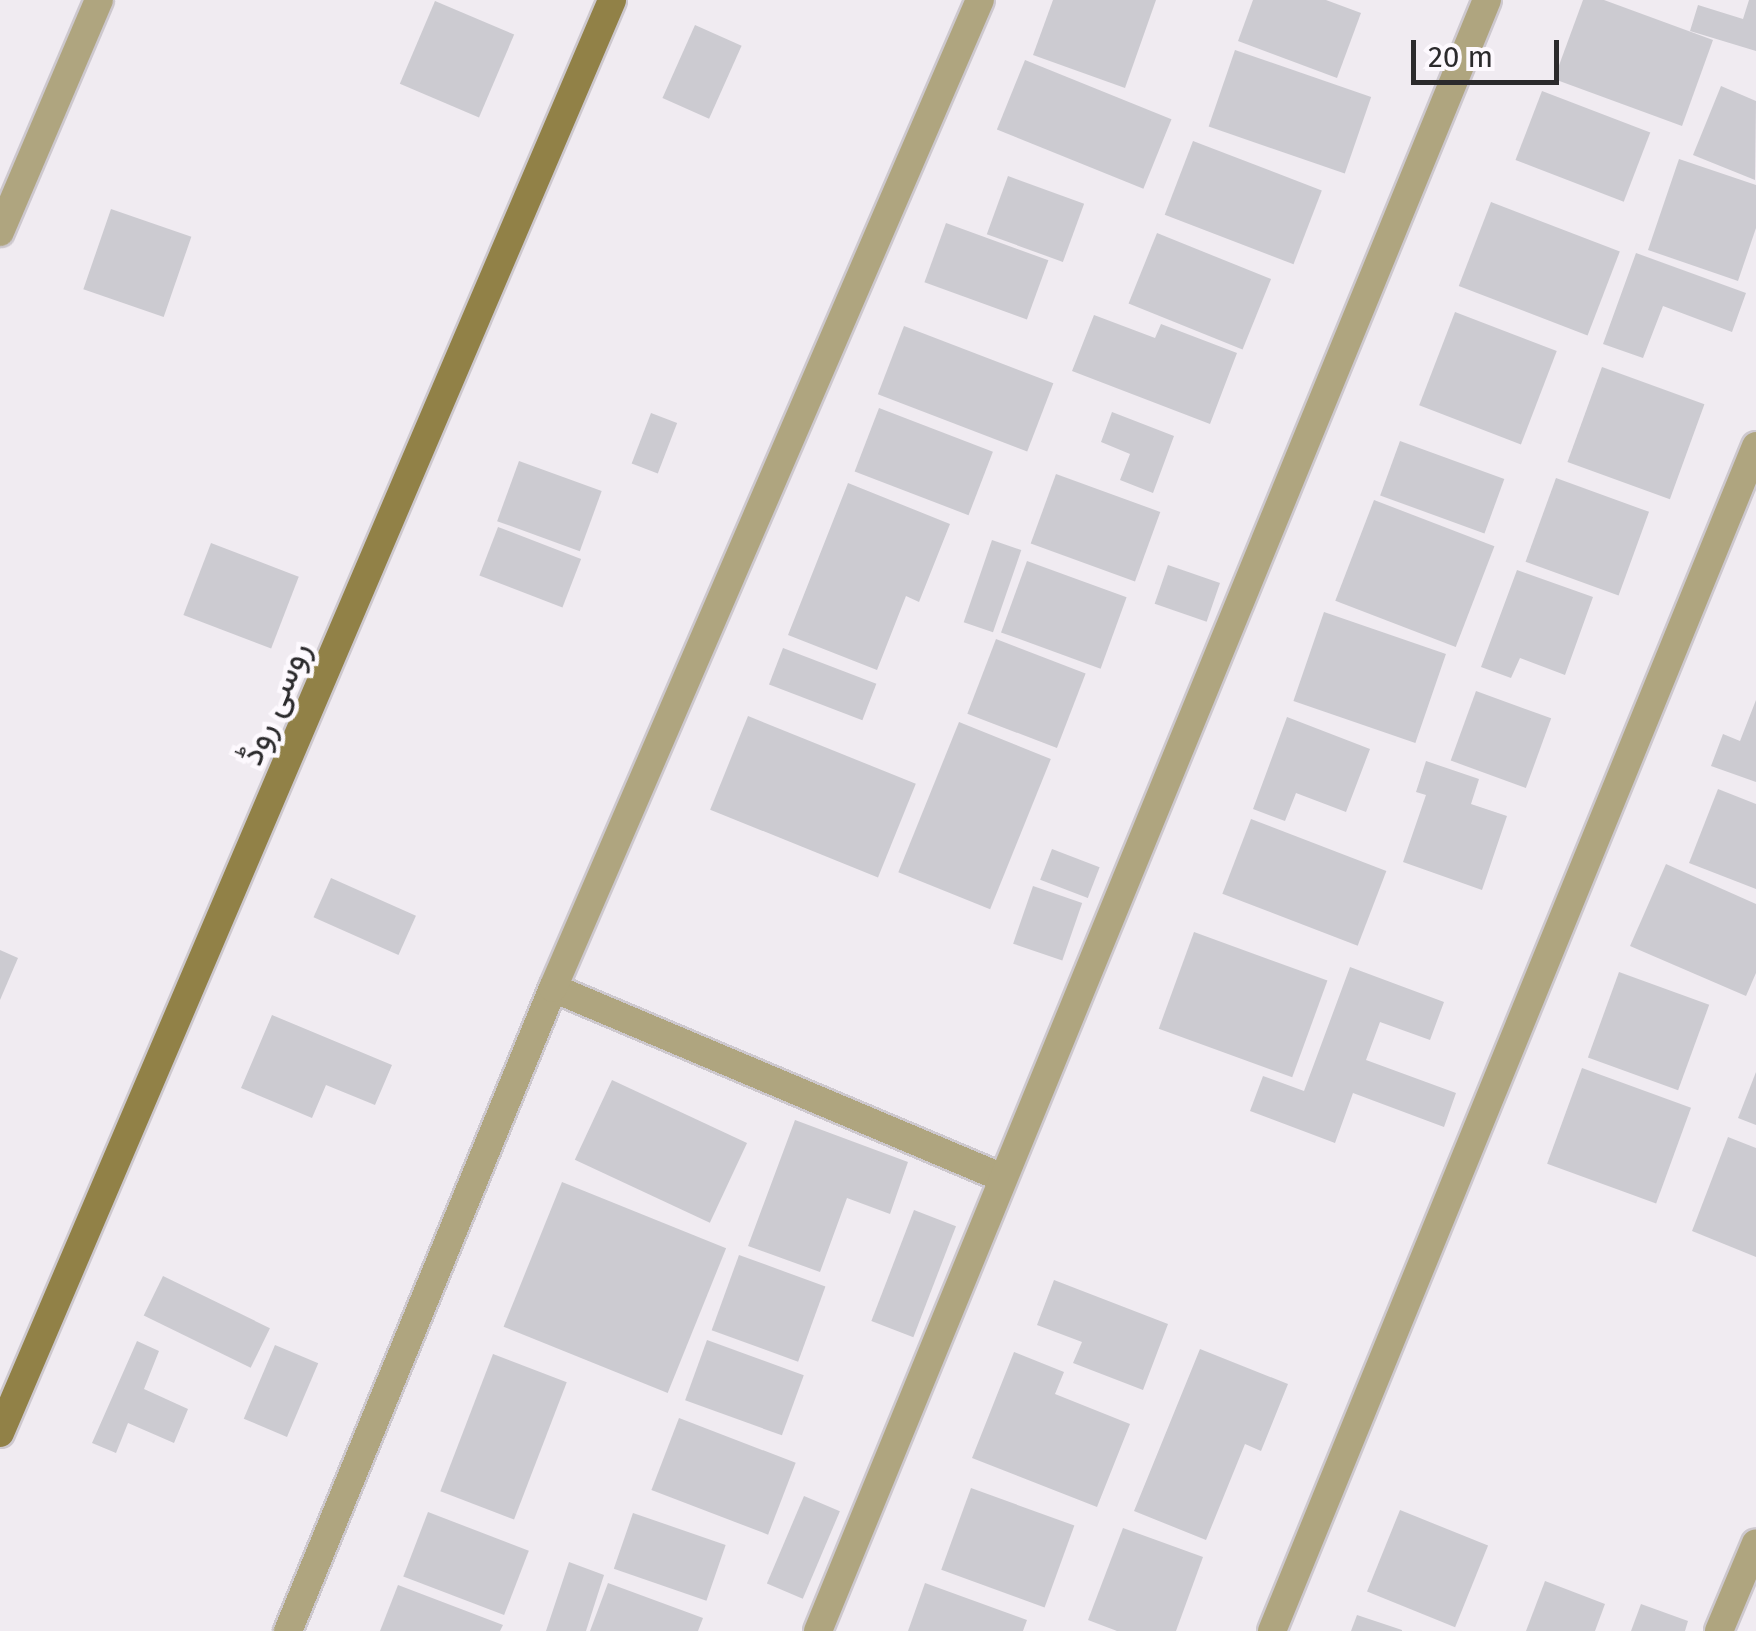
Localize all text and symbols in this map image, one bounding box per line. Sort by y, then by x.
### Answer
scale bar [1416,20,1564,82]
text: 20 m [1428,39,1493,75]
street label: روسی روڈ [229,635,319,771]

